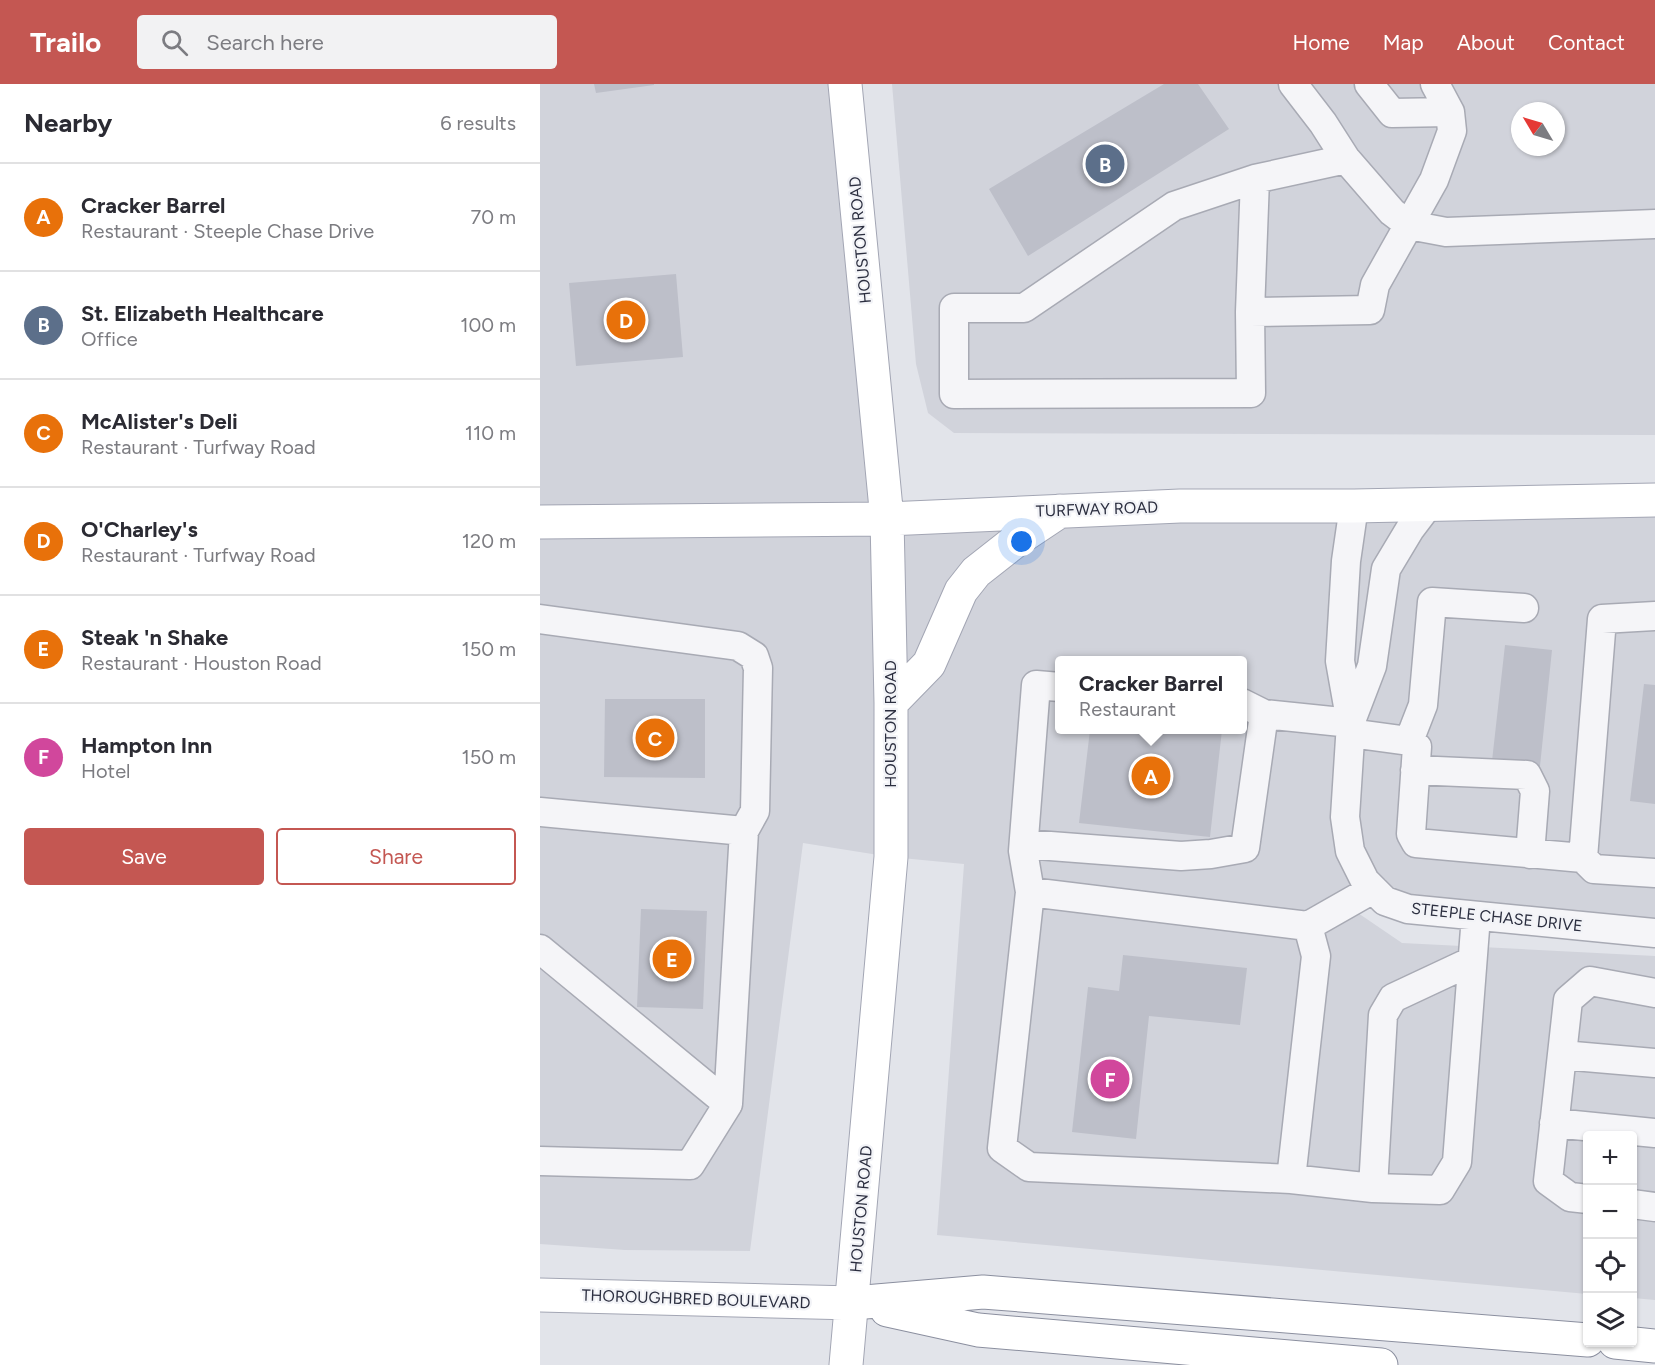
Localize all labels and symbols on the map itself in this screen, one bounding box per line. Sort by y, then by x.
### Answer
north arrow [1511,102,1565,156]
pin: B [1086,142,1124,187]
street label: HOUSTON ROAD [845,176,875,304]
pin: D [606,298,646,342]
street label: TURFWAY ROAD [1036,497,1158,521]
your location [1007,527,1036,556]
street label: HOUSTON ROAD [881,660,900,788]
pin: C [636,716,674,760]
pin: A [1132,754,1170,798]
street label: STEEPLE CHASE DRIVE [1410,899,1584,935]
pin: E [652,936,692,982]
pin: F [1090,1056,1130,1102]
street label: HOUSTON ROAD [846,1145,876,1273]
street label: THOROUGHBRED BOULEVARD [581,1286,811,1312]

